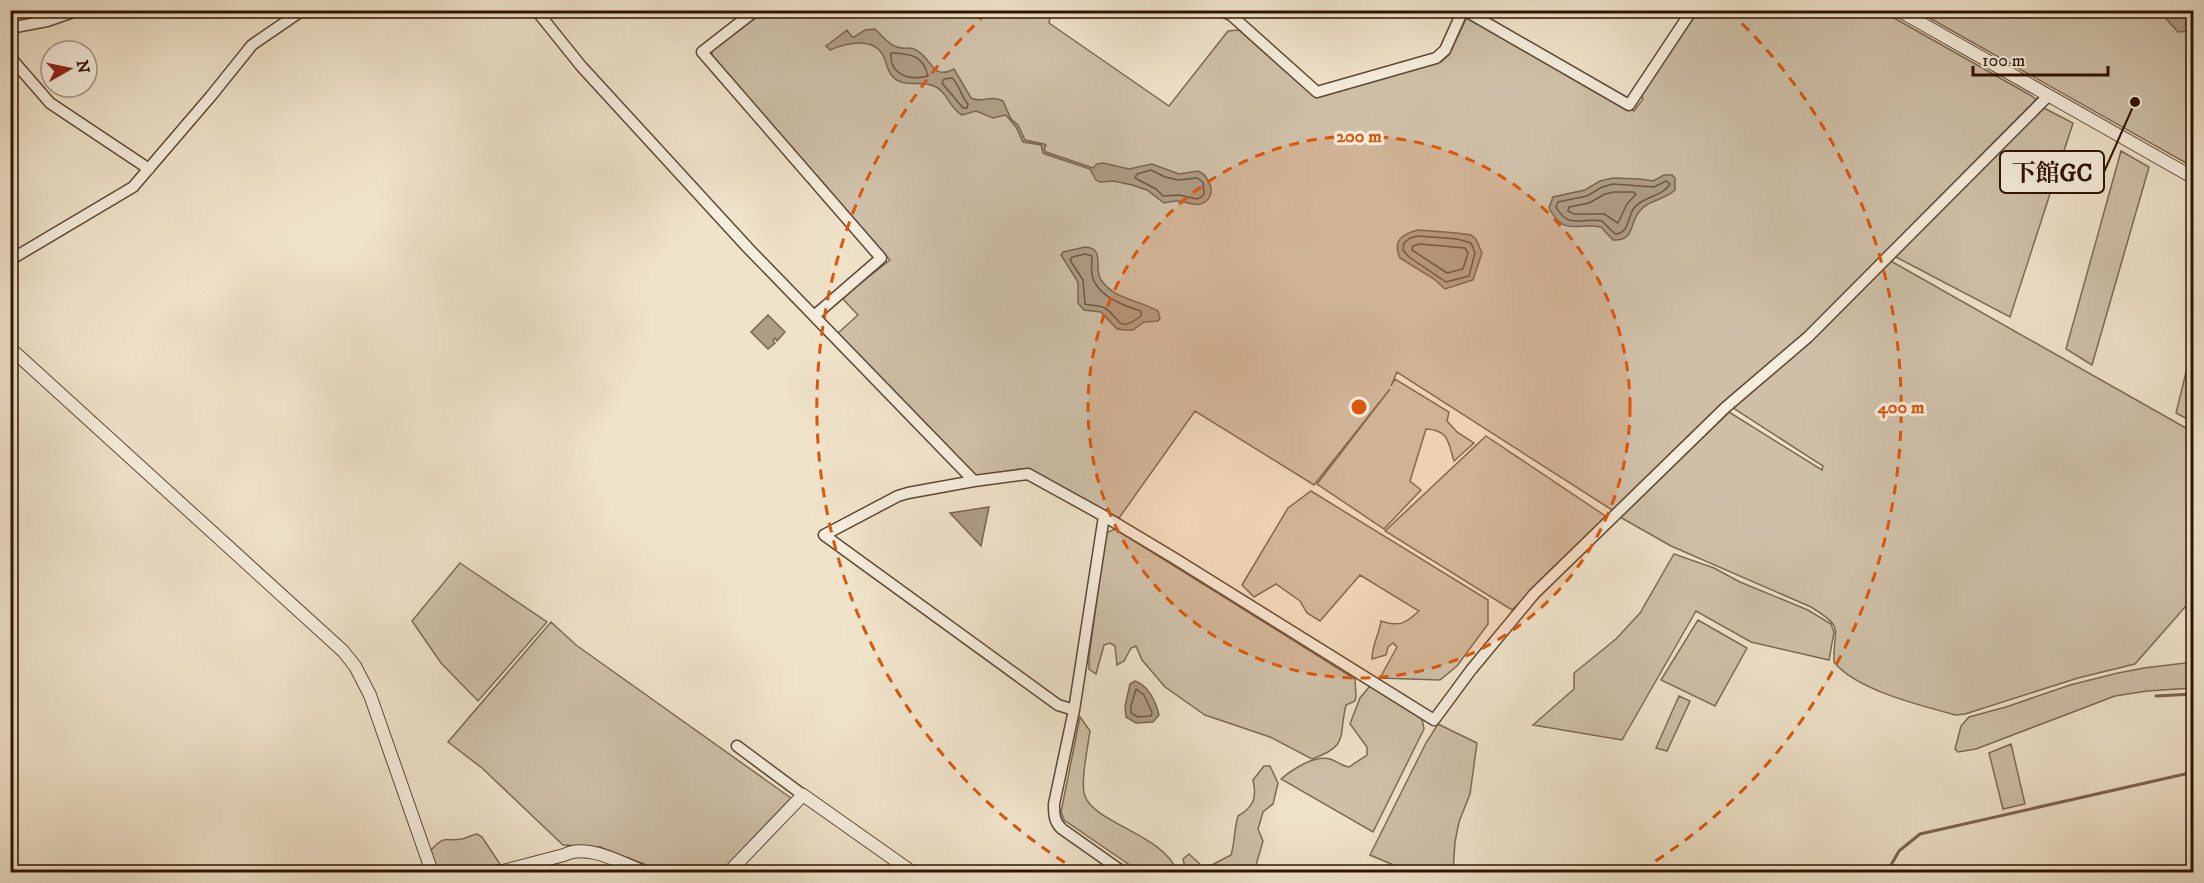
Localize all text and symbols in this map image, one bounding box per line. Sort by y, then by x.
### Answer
north arrow [39,39,99,99]
scale bar [1973,39,2108,77]
text: 100 m [1982,50,2025,72]
text: N [72,59,94,75]
text: 200 m [1336,126,1382,148]
callout: 下館GC [2000,151,2104,193]
text: 下館GC [2012,159,2092,189]
centre of rings [1349,397,1369,417]
text: 400 m [1876,397,1925,419]

